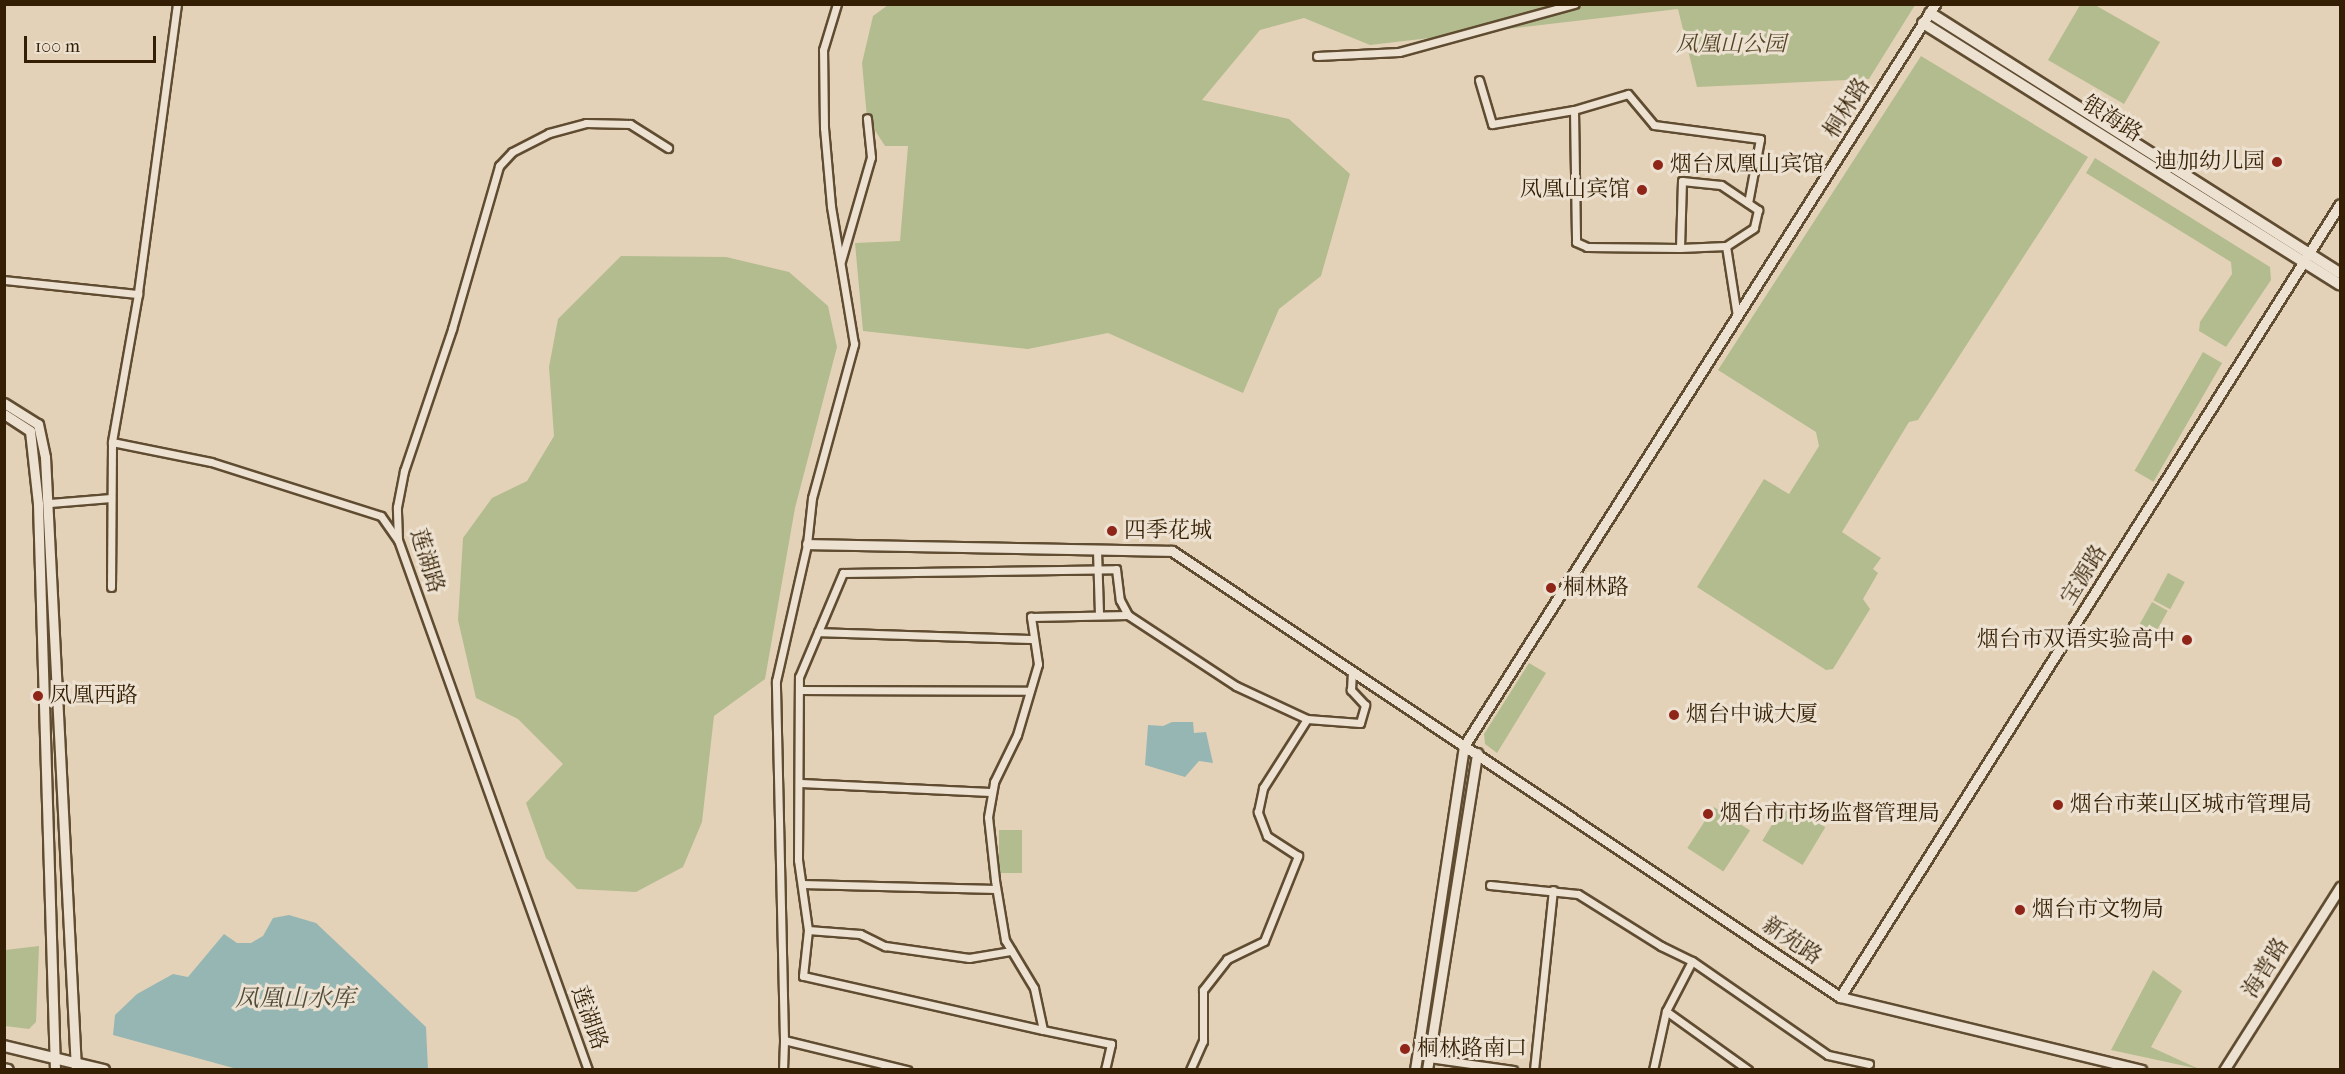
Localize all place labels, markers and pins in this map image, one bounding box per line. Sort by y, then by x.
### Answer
place label: 迪加幼儿园 [2155,149,2265,175]
place label: 烟台凤凰山宾馆 [1670,152,1824,178]
marker: 迪加幼儿园 [2270,155,2284,169]
marker: 烟台凤凰山宾馆 [1651,158,1665,172]
place label: 凤凰山宾馆 [1520,177,1630,203]
marker: 凤凰山宾馆 [1635,183,1649,197]
place label: 四季花城 [1124,518,1212,544]
marker: 四季花城 [1105,524,1119,538]
place label: 桐林路 [1563,575,1629,601]
marker: 桐林路 [1544,581,1558,595]
place label: 烟台市双语实验高中 [1977,627,2175,653]
marker: 烟台市双语实验高中 [2180,633,2194,647]
place label: 凤凰西路 [50,683,138,709]
marker: 凤凰西路 [31,689,45,703]
place label: 烟台中诚大厦 [1686,702,1818,728]
marker: 烟台中诚大厦 [1667,708,1681,722]
place label: 烟台市莱山区城市管理局 [2070,792,2312,818]
marker: 烟台市莱山区城市管理局 [2051,798,2065,812]
place label: 烟台市市场监督管理局 [1720,801,1940,827]
marker: 烟台市市场监督管理局 [1701,807,1715,821]
place label: 烟台市文物局 [2032,897,2164,923]
marker: 烟台市文物局 [2013,903,2027,917]
place label: 桐林路南口 [1417,1036,1527,1062]
marker: 桐林路南口 [1398,1042,1412,1056]

